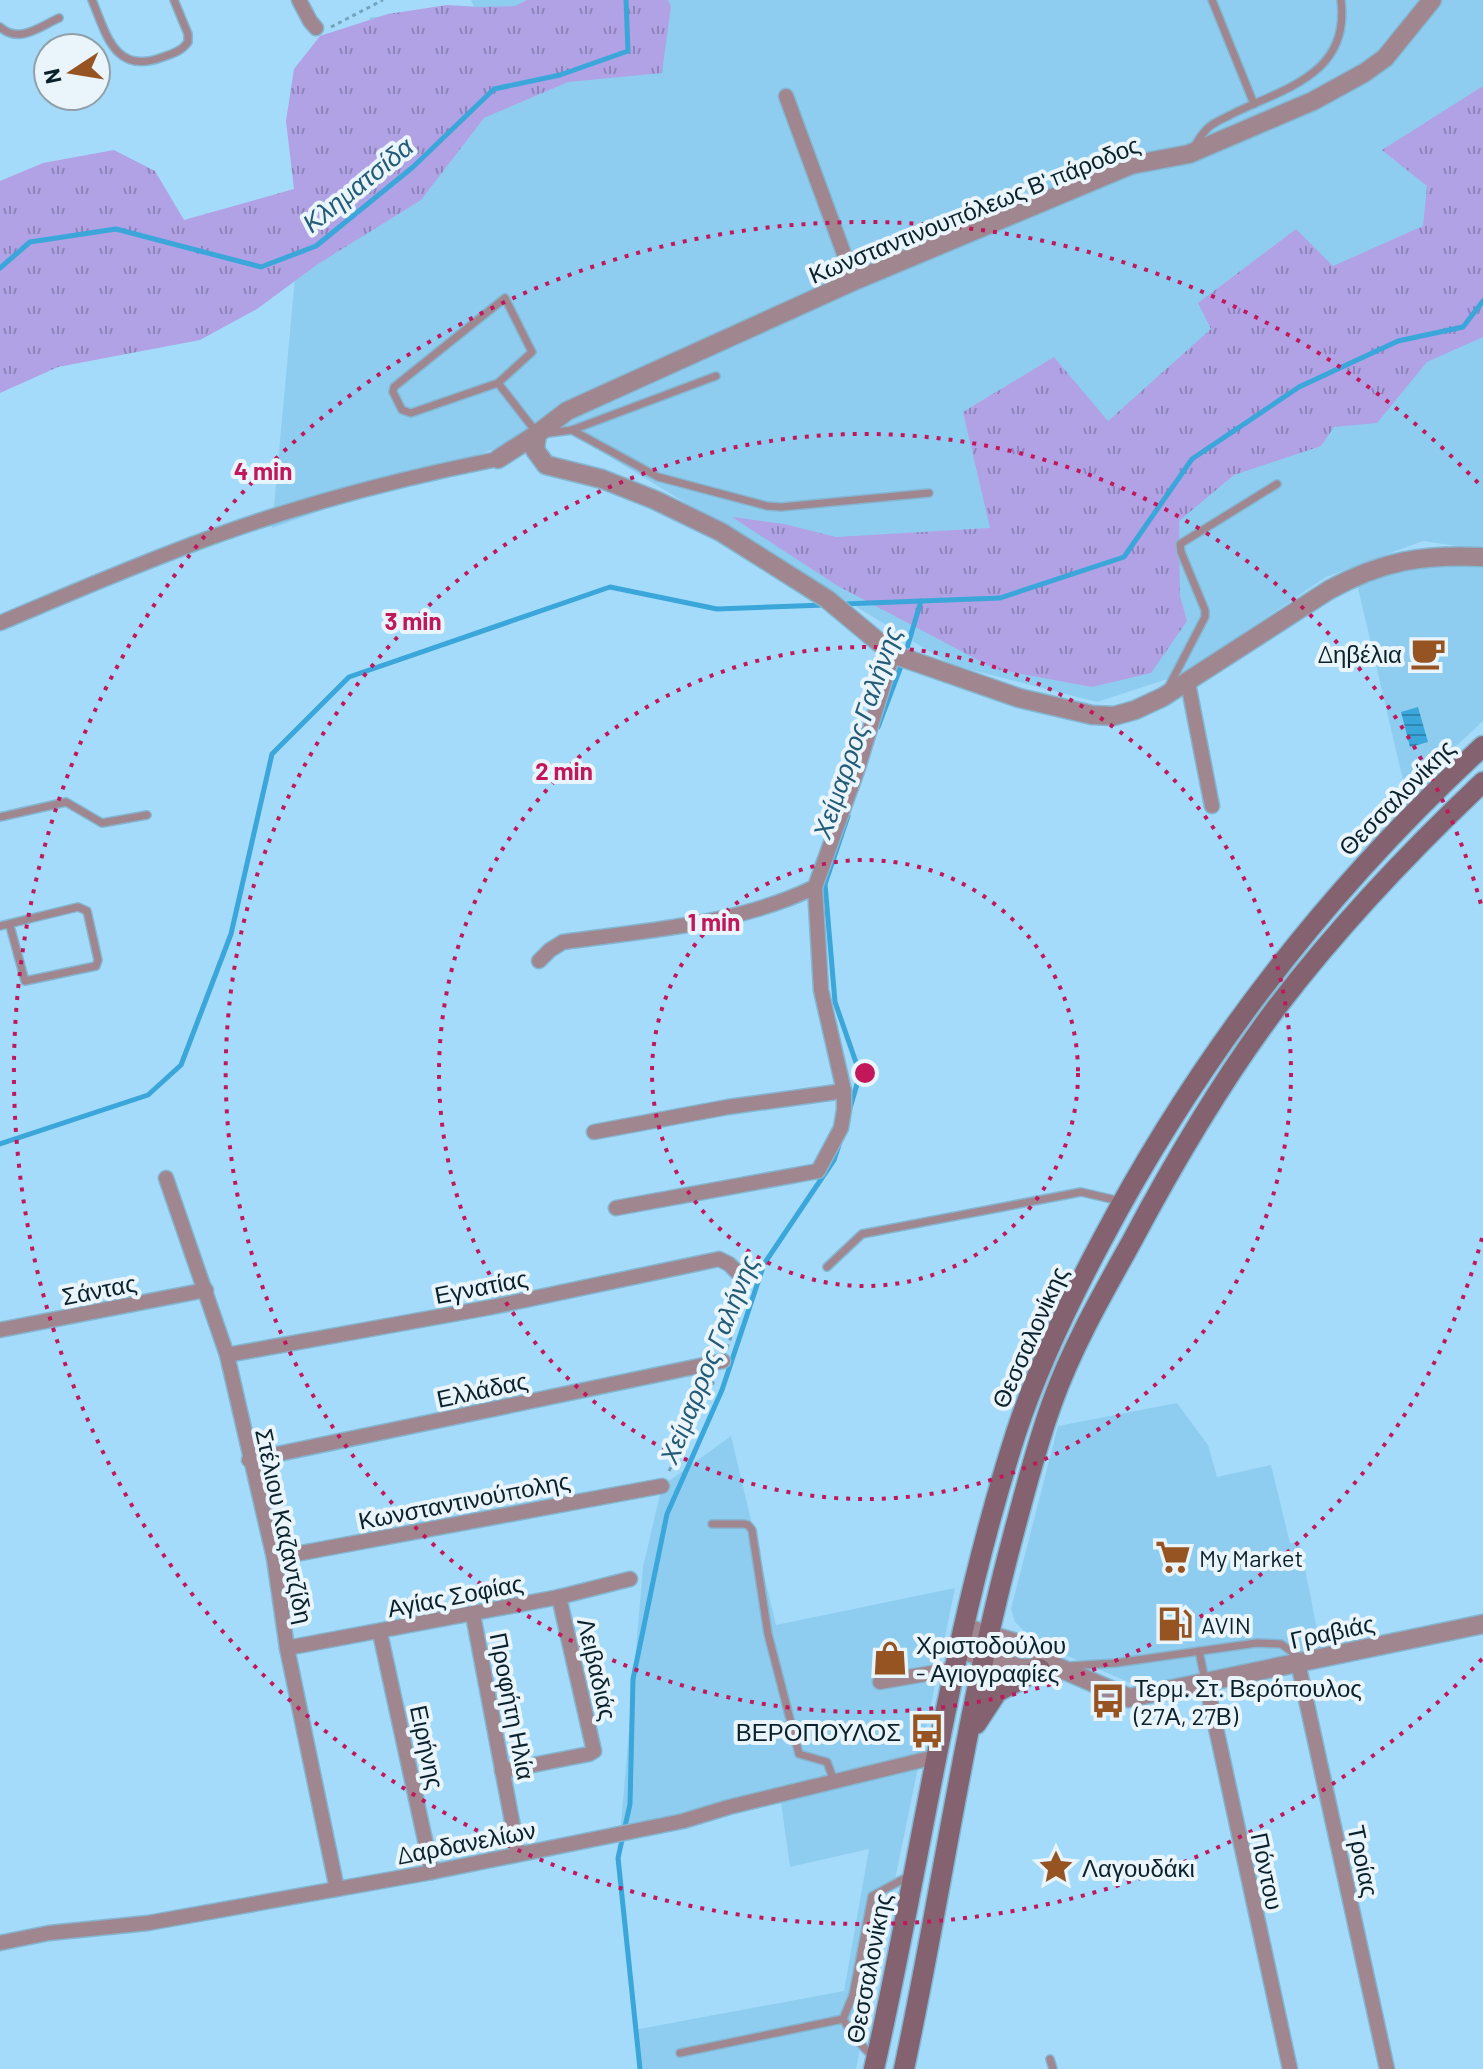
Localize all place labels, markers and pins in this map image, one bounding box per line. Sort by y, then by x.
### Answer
cafe icon: Δηβέλια [1409,634,1447,672]
place label: Δηβέλια [1318,639,1402,668]
centre of rings [851,1059,879,1087]
supermarket icon: My Market [1154,1538,1192,1576]
place label: My Market [1199,1543,1303,1572]
fuel station icon: AVIN [1156,1605,1194,1643]
place label: AVIN [1201,1610,1251,1639]
place label: Χριστοδούλου - Αγιογραφίες [916,1630,1066,1687]
shop icon: Χριστοδούλου - Αγιογραφίες [871,1639,909,1677]
place label: Τερμ. Στ. Βερόπουλος (27Α, 27Β) [1133,1673,1362,1730]
bus stop icon: Τερμ. Στ. Βερόπουλος (27Α, 27Β) [1089,1682,1127,1720]
bus stop icon: ΒΕΡΟΠΟΥΛΟΣ [908,1712,946,1750]
place label: ΒΕΡΟΠΟΥΛΟΣ [736,1717,901,1746]
place icon: Λαγουδάκι [1037,1848,1075,1886]
place label: Λαγουδάκι [1082,1853,1195,1882]

